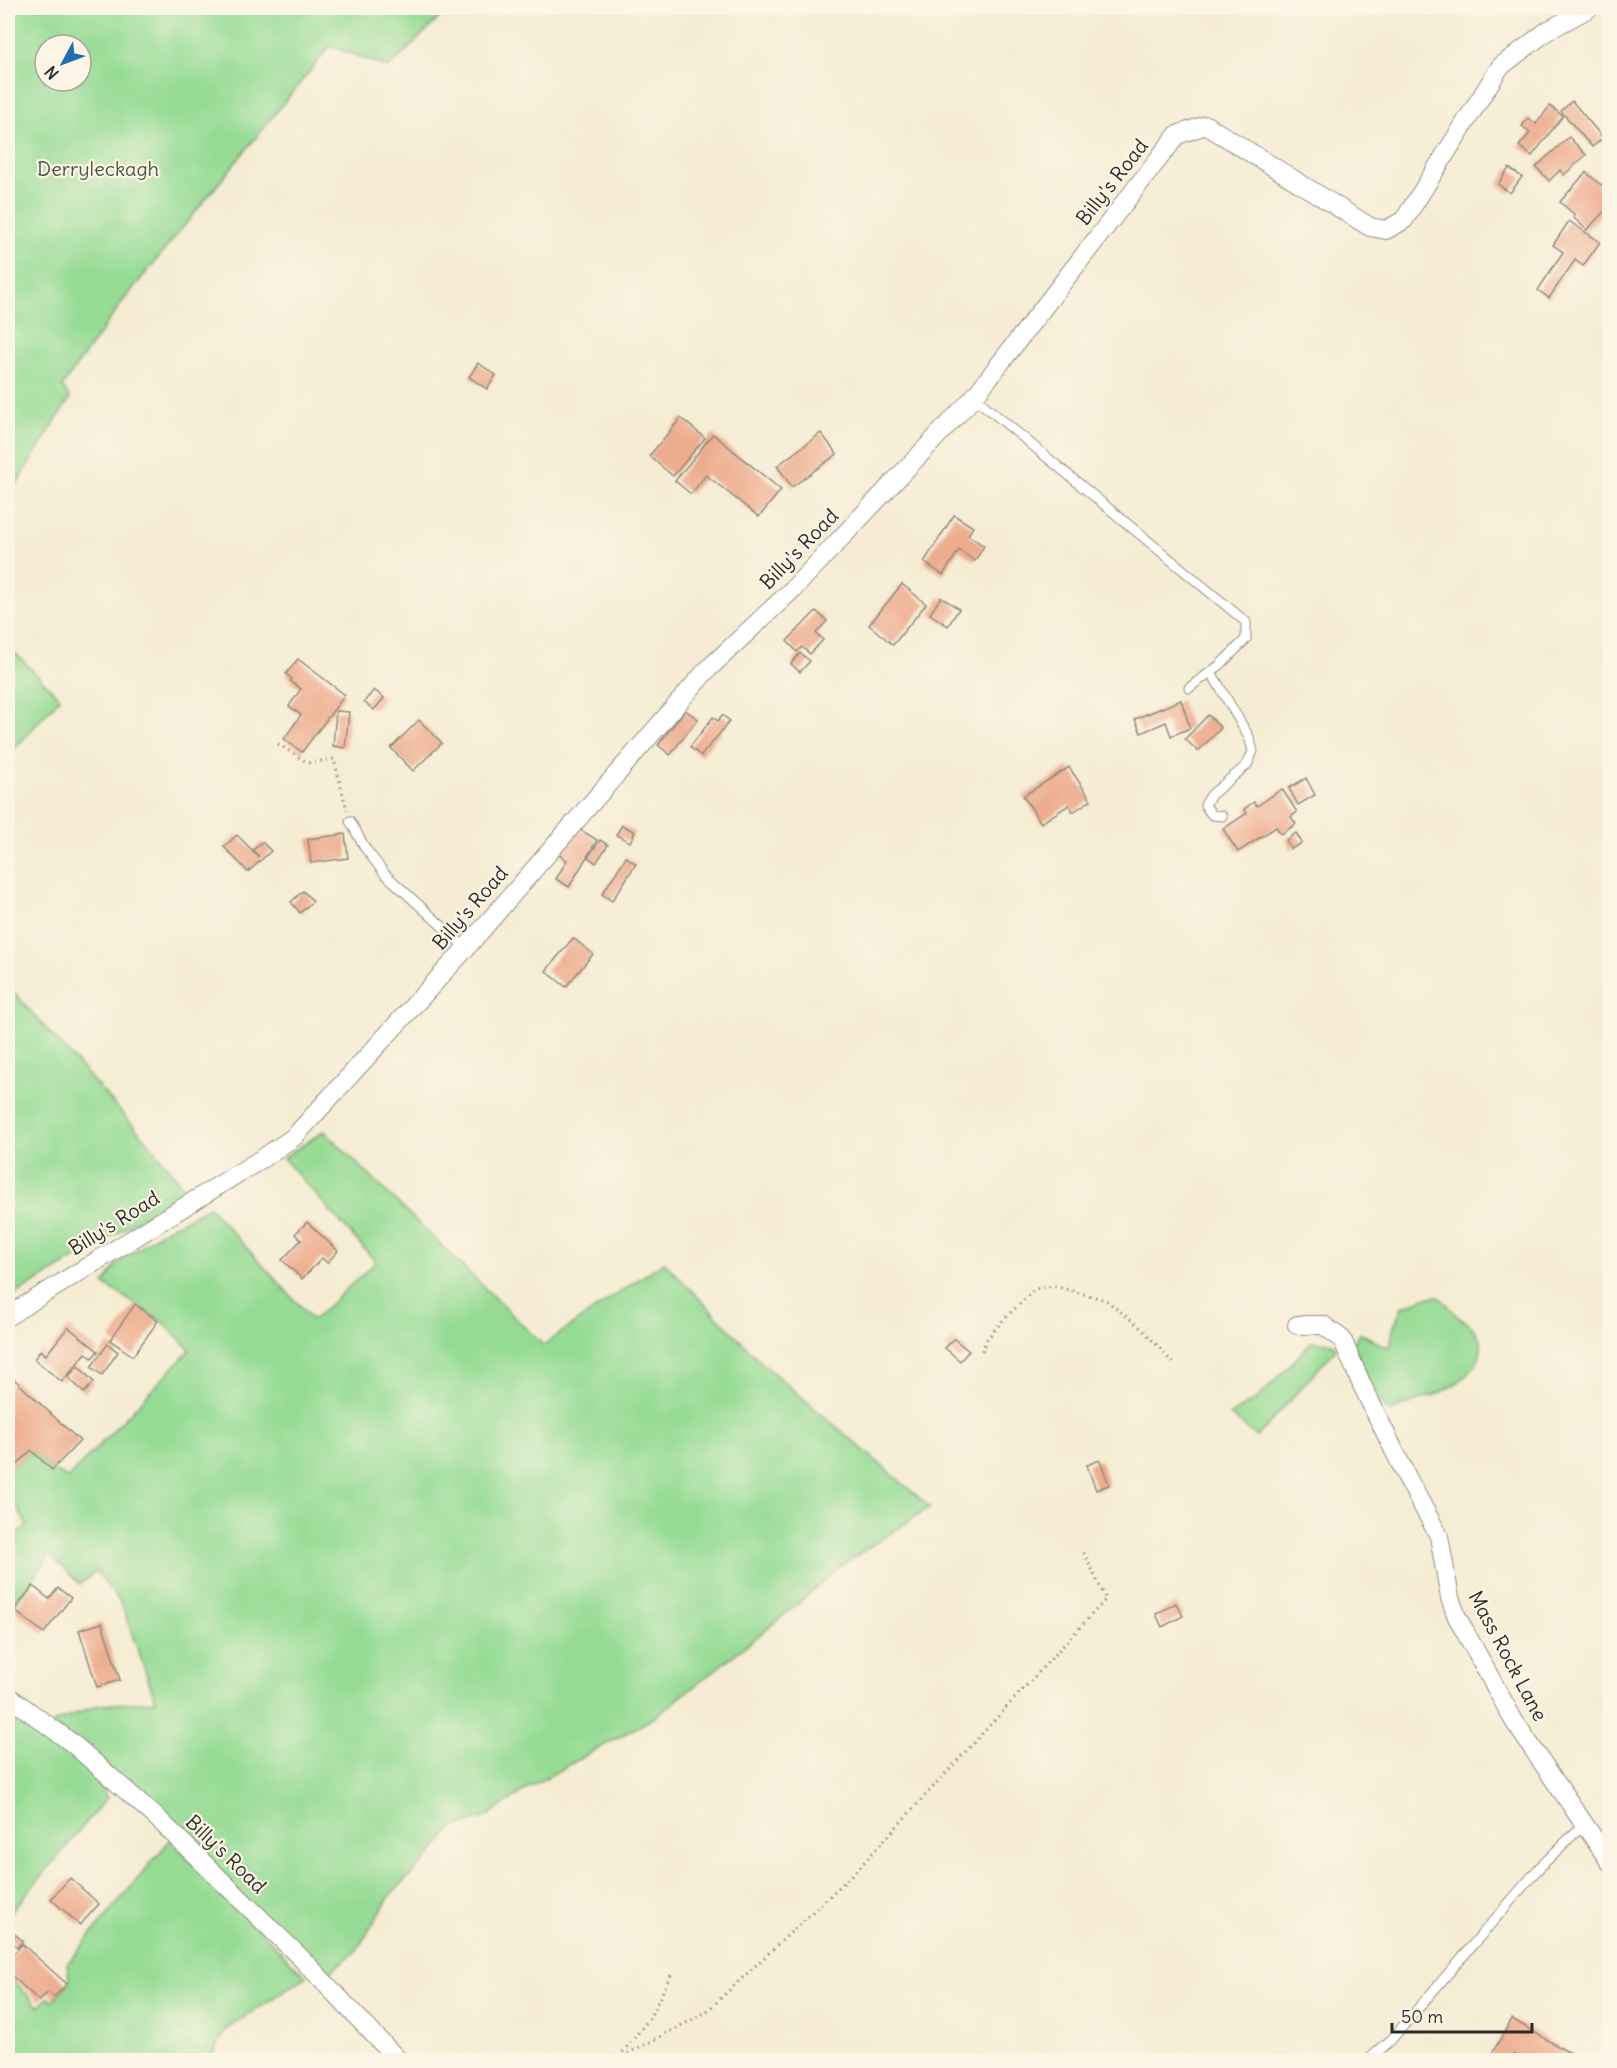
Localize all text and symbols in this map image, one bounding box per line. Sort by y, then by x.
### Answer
north arrow [33,33,93,93]
text: N [41,62,63,84]
street label: Billy's Road [1070,133,1153,230]
park label: Derryleckagh [37,156,159,181]
street label: Billy's Road [754,503,843,594]
street label: Billy's Road [427,861,513,955]
street label: Billy's Road [64,1185,164,1260]
street label: Mass Rock Lane [1464,1586,1553,1725]
street label: Billy's Road [181,1809,272,1898]
scale bar [1392,1996,1532,2034]
text: 50 m [1401,2005,1443,2028]

